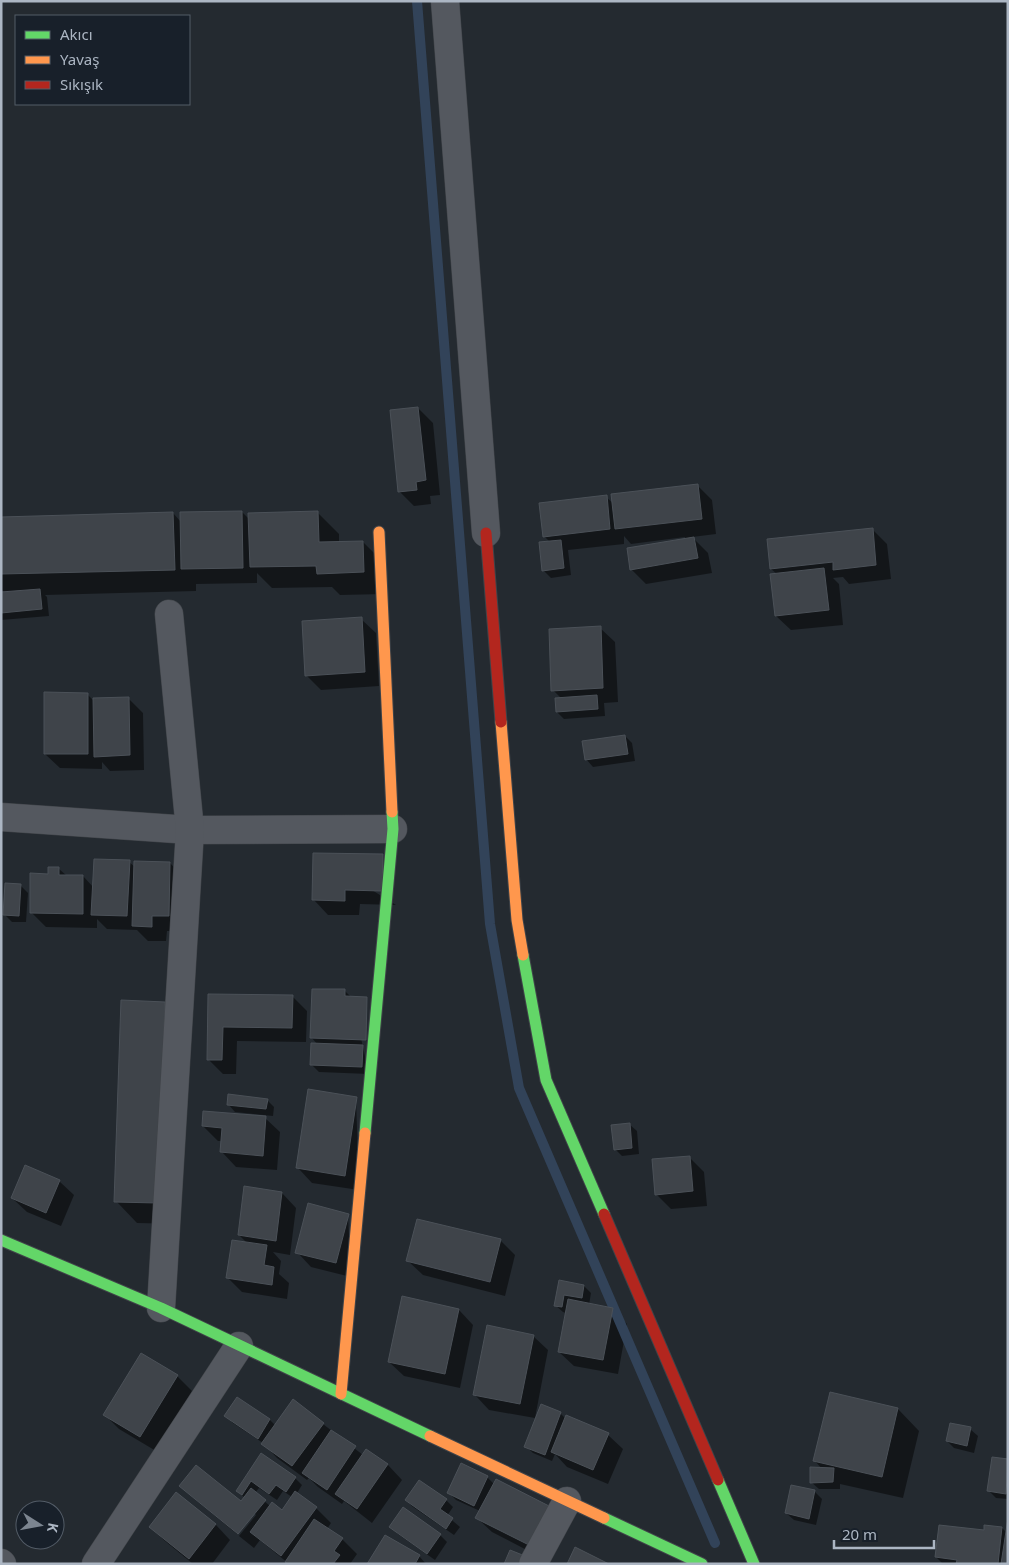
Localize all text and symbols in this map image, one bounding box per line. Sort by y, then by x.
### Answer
legend [15,15,190,105]
text: Akıcı [60,24,93,44]
text: Yavaş [60,49,99,69]
text: Sıkışık [60,74,103,94]
north arrow [15,1500,65,1550]
scale bar [834,1518,934,1550]
text: K [43,1521,63,1535]
text: 20 m [842,1524,877,1544]

